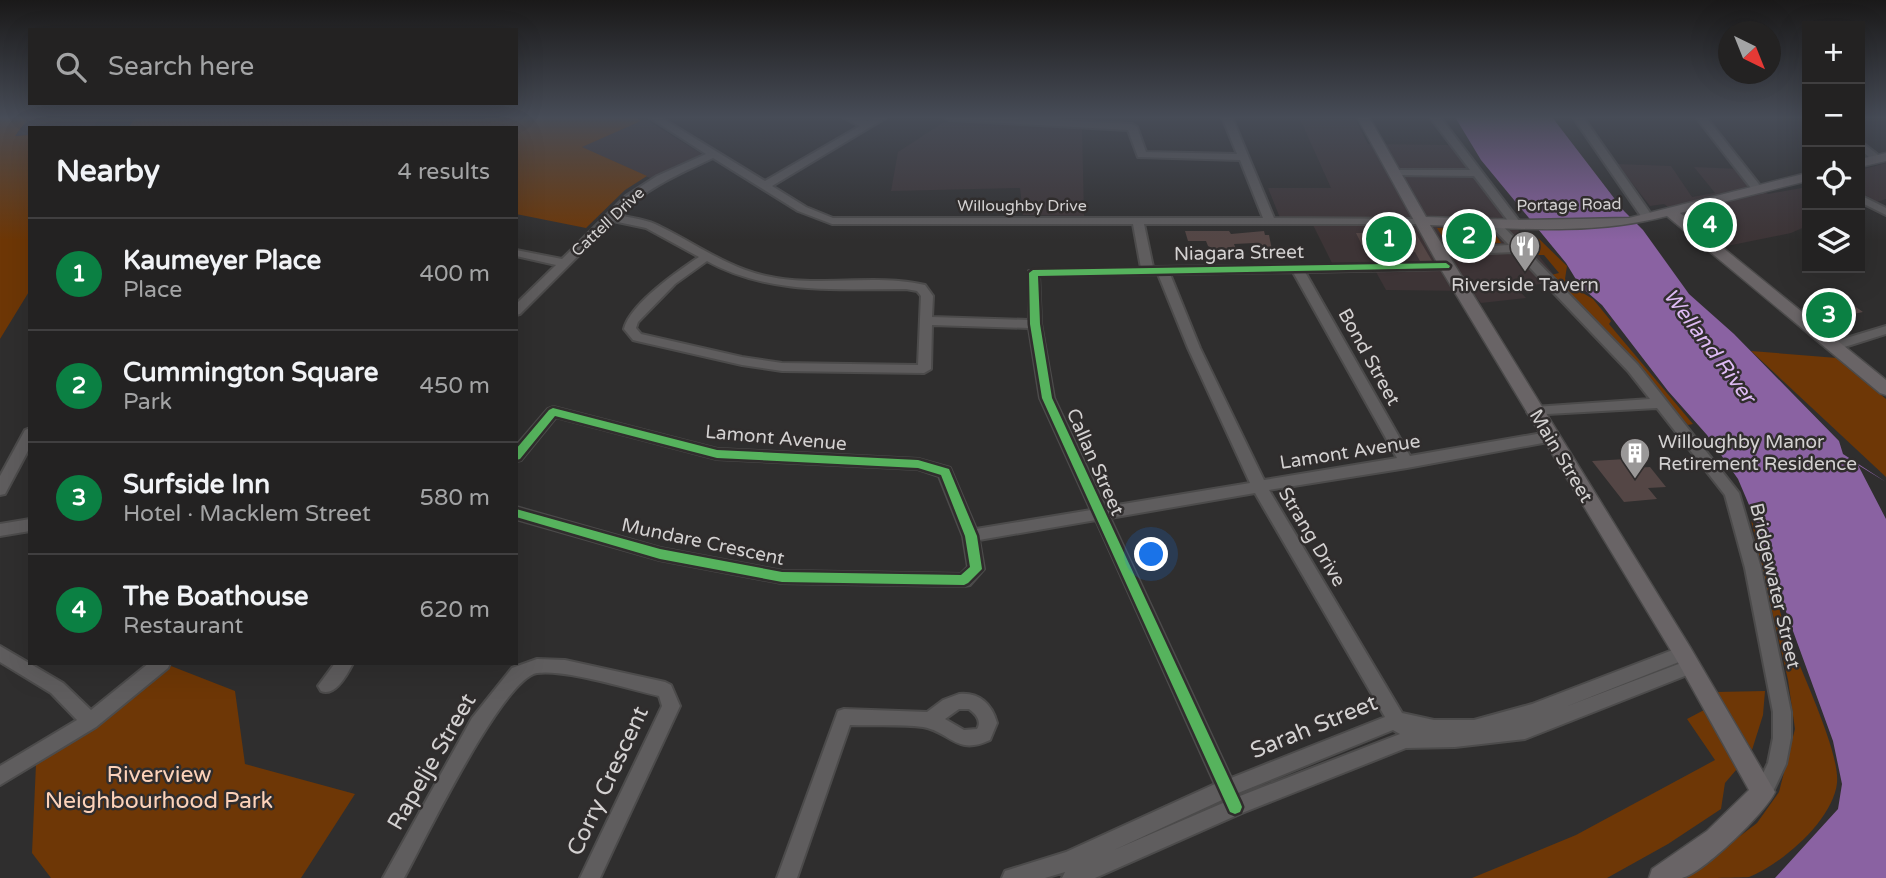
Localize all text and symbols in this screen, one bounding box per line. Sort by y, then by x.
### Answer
north arrow [1718,21,1781,84]
map controls [1802,21,1865,273]
button: + [1802,21,1865,84]
search box [28,28,518,105]
icon: search [52,48,90,86]
text: Search here [108,51,254,82]
button: − [1802,84,1865,147]
button: locate [1802,147,1865,210]
text: Nearby [56,153,160,190]
text: 4 results [397,158,490,186]
street label: Cattell Drive [567,183,649,261]
street label: Portage Road [1516,194,1622,216]
street label: Willoughby Drive [957,196,1087,216]
pin: 4 [1687,199,1733,251]
pin: 2 [1446,210,1492,262]
button: layers [1802,210,1865,273]
pin: 1 [1366,213,1412,265]
restaurant icon: Riverside Tavern [1508,229,1542,273]
street label: Niagara Street [1174,241,1304,265]
text: Kaumeyer Place [123,245,321,276]
text: 1 [72,260,86,288]
text: 400 m [420,260,490,288]
place label: Riverside Tavern [1451,274,1599,296]
text: Place [123,276,182,304]
water label: Welland River [1658,284,1762,411]
pin: 3 [1806,289,1852,341]
street label: Bond Street [1333,305,1405,409]
text: Cummington Square [123,357,378,388]
text: 2 [72,372,86,400]
text: 450 m [420,372,490,400]
text: Park [123,388,172,416]
street label: Callan Street [1062,405,1128,519]
street label: Main Street [1525,406,1597,506]
street label: Lamont Avenue [704,421,848,455]
street label: Lamont Avenue [1278,430,1422,474]
place label: Willoughby Manor Retirement Residence [1658,431,1857,475]
building icon: Willoughby Manor Retirement Residence [1618,436,1652,480]
text: Surfside Inn [123,469,270,500]
street label: Strang Drive [1274,483,1350,591]
text: 3 [72,484,86,512]
text: 580 m [420,484,490,512]
text: Hotel · Macklem Street [123,500,371,528]
street label: Bridgewater Street [1745,501,1805,671]
street label: Mundare Crescent [620,514,786,570]
your location [1134,537,1168,571]
text: The Boathouse [123,581,309,612]
text: 4 [72,596,86,624]
text: 620 m [420,596,490,624]
text: Restaurant [123,612,243,640]
street label: Rapelje Street [382,689,483,835]
street label: Sarah Street [1246,689,1382,765]
street label: Corry Crescent [561,702,655,860]
park label: Riverview Neighbourhood Park [45,761,273,815]

